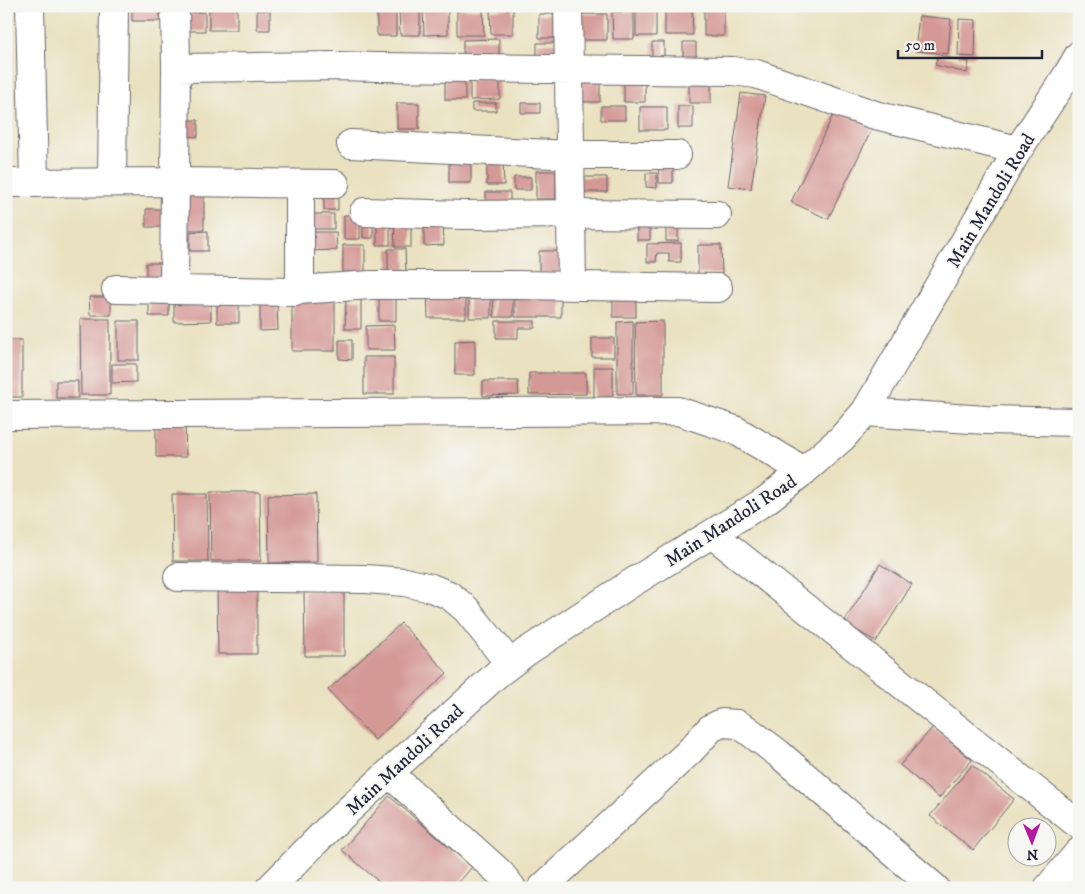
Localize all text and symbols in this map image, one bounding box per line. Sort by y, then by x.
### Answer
scale bar [898,28,1041,60]
text: 50 m [905,36,935,55]
street label: Main Mandoli Road [942,129,1041,272]
street label: Main Mandoli Road [661,470,801,572]
street label: Main Mandoli Road [341,699,469,820]
north arrow [1008,816,1058,866]
text: N [1026,845,1038,863]

